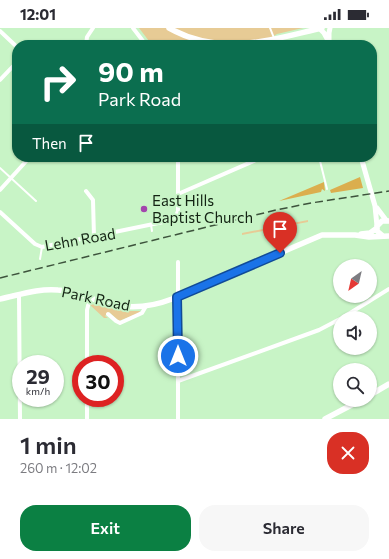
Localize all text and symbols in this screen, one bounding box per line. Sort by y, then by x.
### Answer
text: 12:01 [20,5,56,23]
text: 90 m [98,54,164,88]
icon: right [32,56,84,108]
text: Park Road [98,88,181,110]
icon: arrive [75,132,97,154]
text: Then [32,134,67,152]
place label: East Hills Baptist Church [152,191,253,226]
marker: East Hills Baptist Church [139,204,149,214]
pin [263,212,297,253]
icon: arrive [269,218,291,240]
street label: Lehn Road [43,224,117,254]
north arrow [333,259,377,303]
map controls [333,259,377,407]
street label: Park Road [60,282,132,314]
button: sound [333,311,377,355]
position arrow [157,335,199,377]
speed limit sign: 30 [72,355,124,407]
button: search [333,363,377,407]
text: 29 [26,364,50,388]
text: km/h [26,385,50,397]
text: 1 min [20,430,77,459]
button: close [327,432,369,474]
text: 260 m · 12:02 [20,460,97,476]
button: Exit [20,505,191,551]
button: Share [199,505,369,551]

